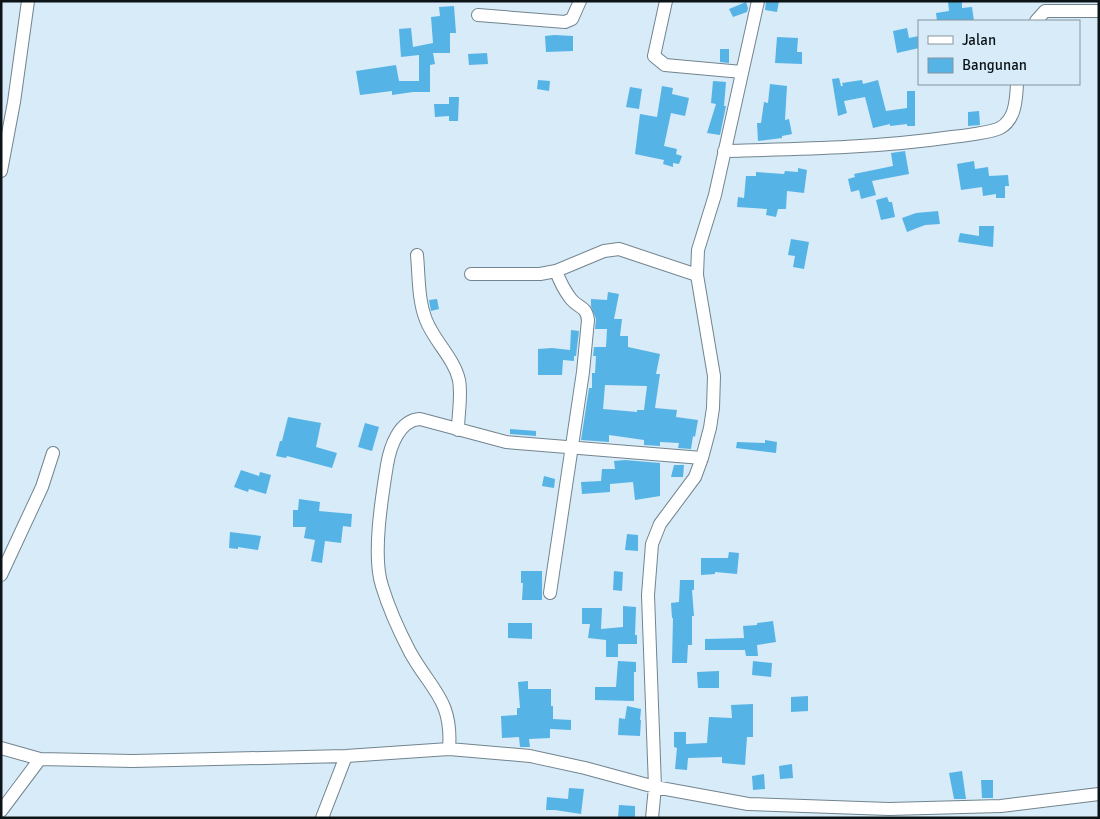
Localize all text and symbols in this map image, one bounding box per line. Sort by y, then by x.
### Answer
legend [918,20,1080,85]
text: Jalan [962,31,996,49]
text: Bangunan [962,56,1027,74]

